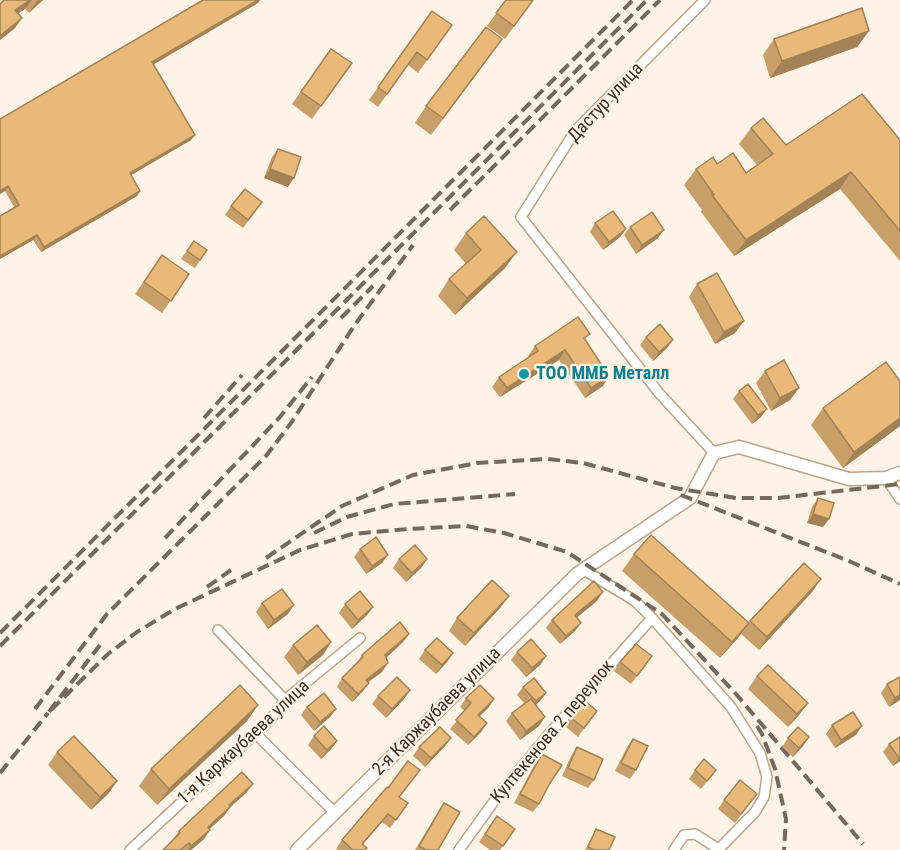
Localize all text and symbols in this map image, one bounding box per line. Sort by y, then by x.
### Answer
street label: Дастур улица [564,59,648,147]
place label: ТОО ММБ Металл [536,363,669,385]
marker: ТОО ММБ Металл [517,367,531,381]
street label: 2-я Каржаубаева улица [368,643,506,781]
street label: Култекенова 2 переулок [487,656,619,808]
street label: 1-я Каржаубаева улица [173,676,315,810]

